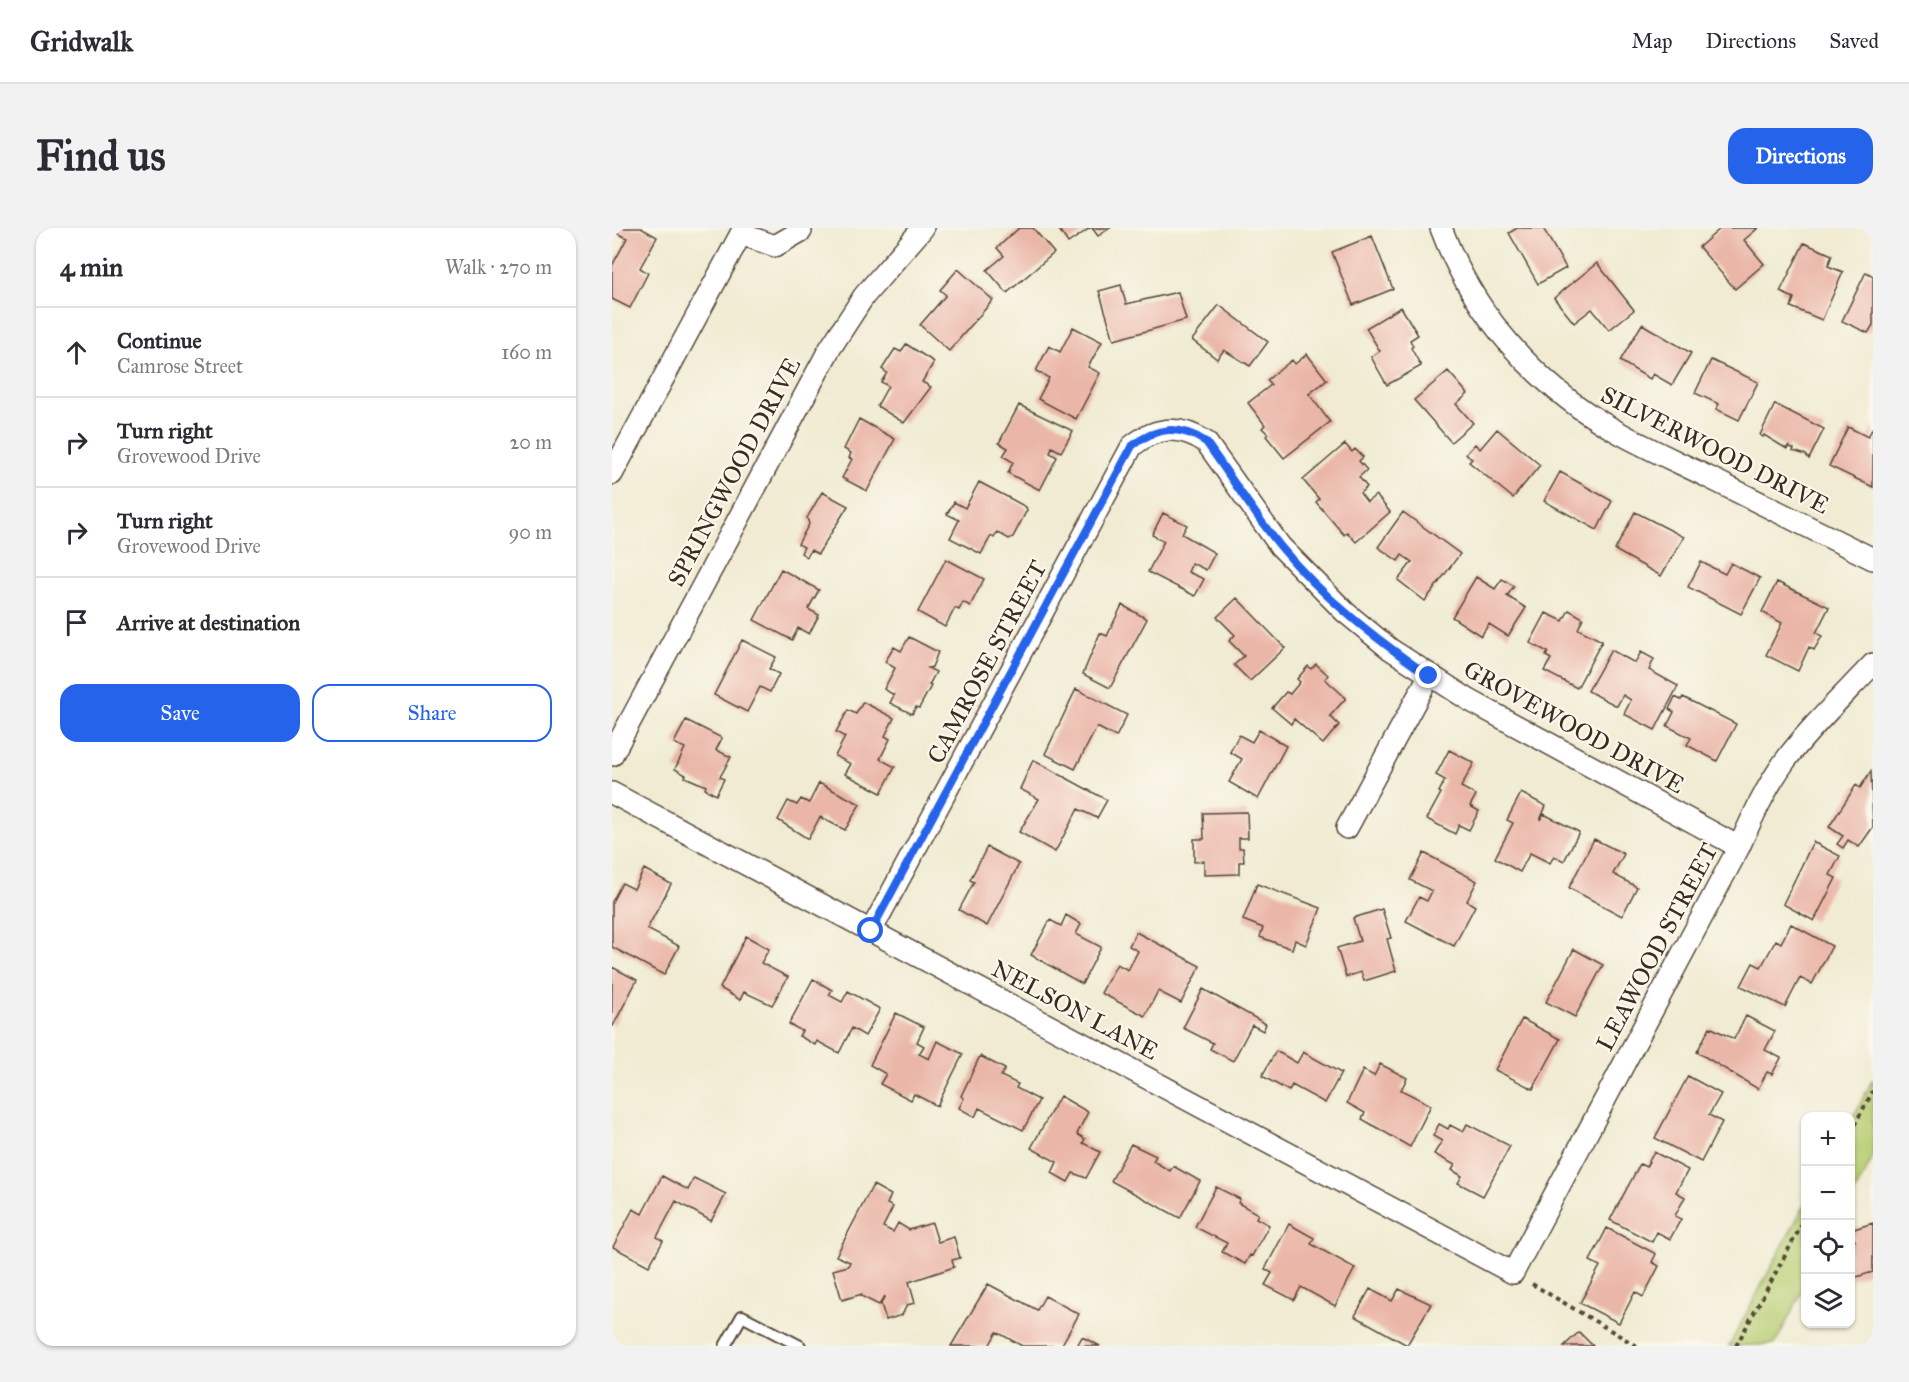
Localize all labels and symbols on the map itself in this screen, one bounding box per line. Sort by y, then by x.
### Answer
street label: SPRINGWOOD DRIVE [661,352,807,592]
street label: SILVERWOOD DRIVE [1596,379,1834,521]
street label: CAMROSE STREET [921,555,1053,769]
street label: GROVEWOOD DRIVE [1458,654,1690,800]
route end [1415,662,1441,688]
street label: LEAWOOD STREET [1590,838,1724,1056]
route start [857,917,883,943]
street label: NELSON LANE [986,953,1164,1067]

